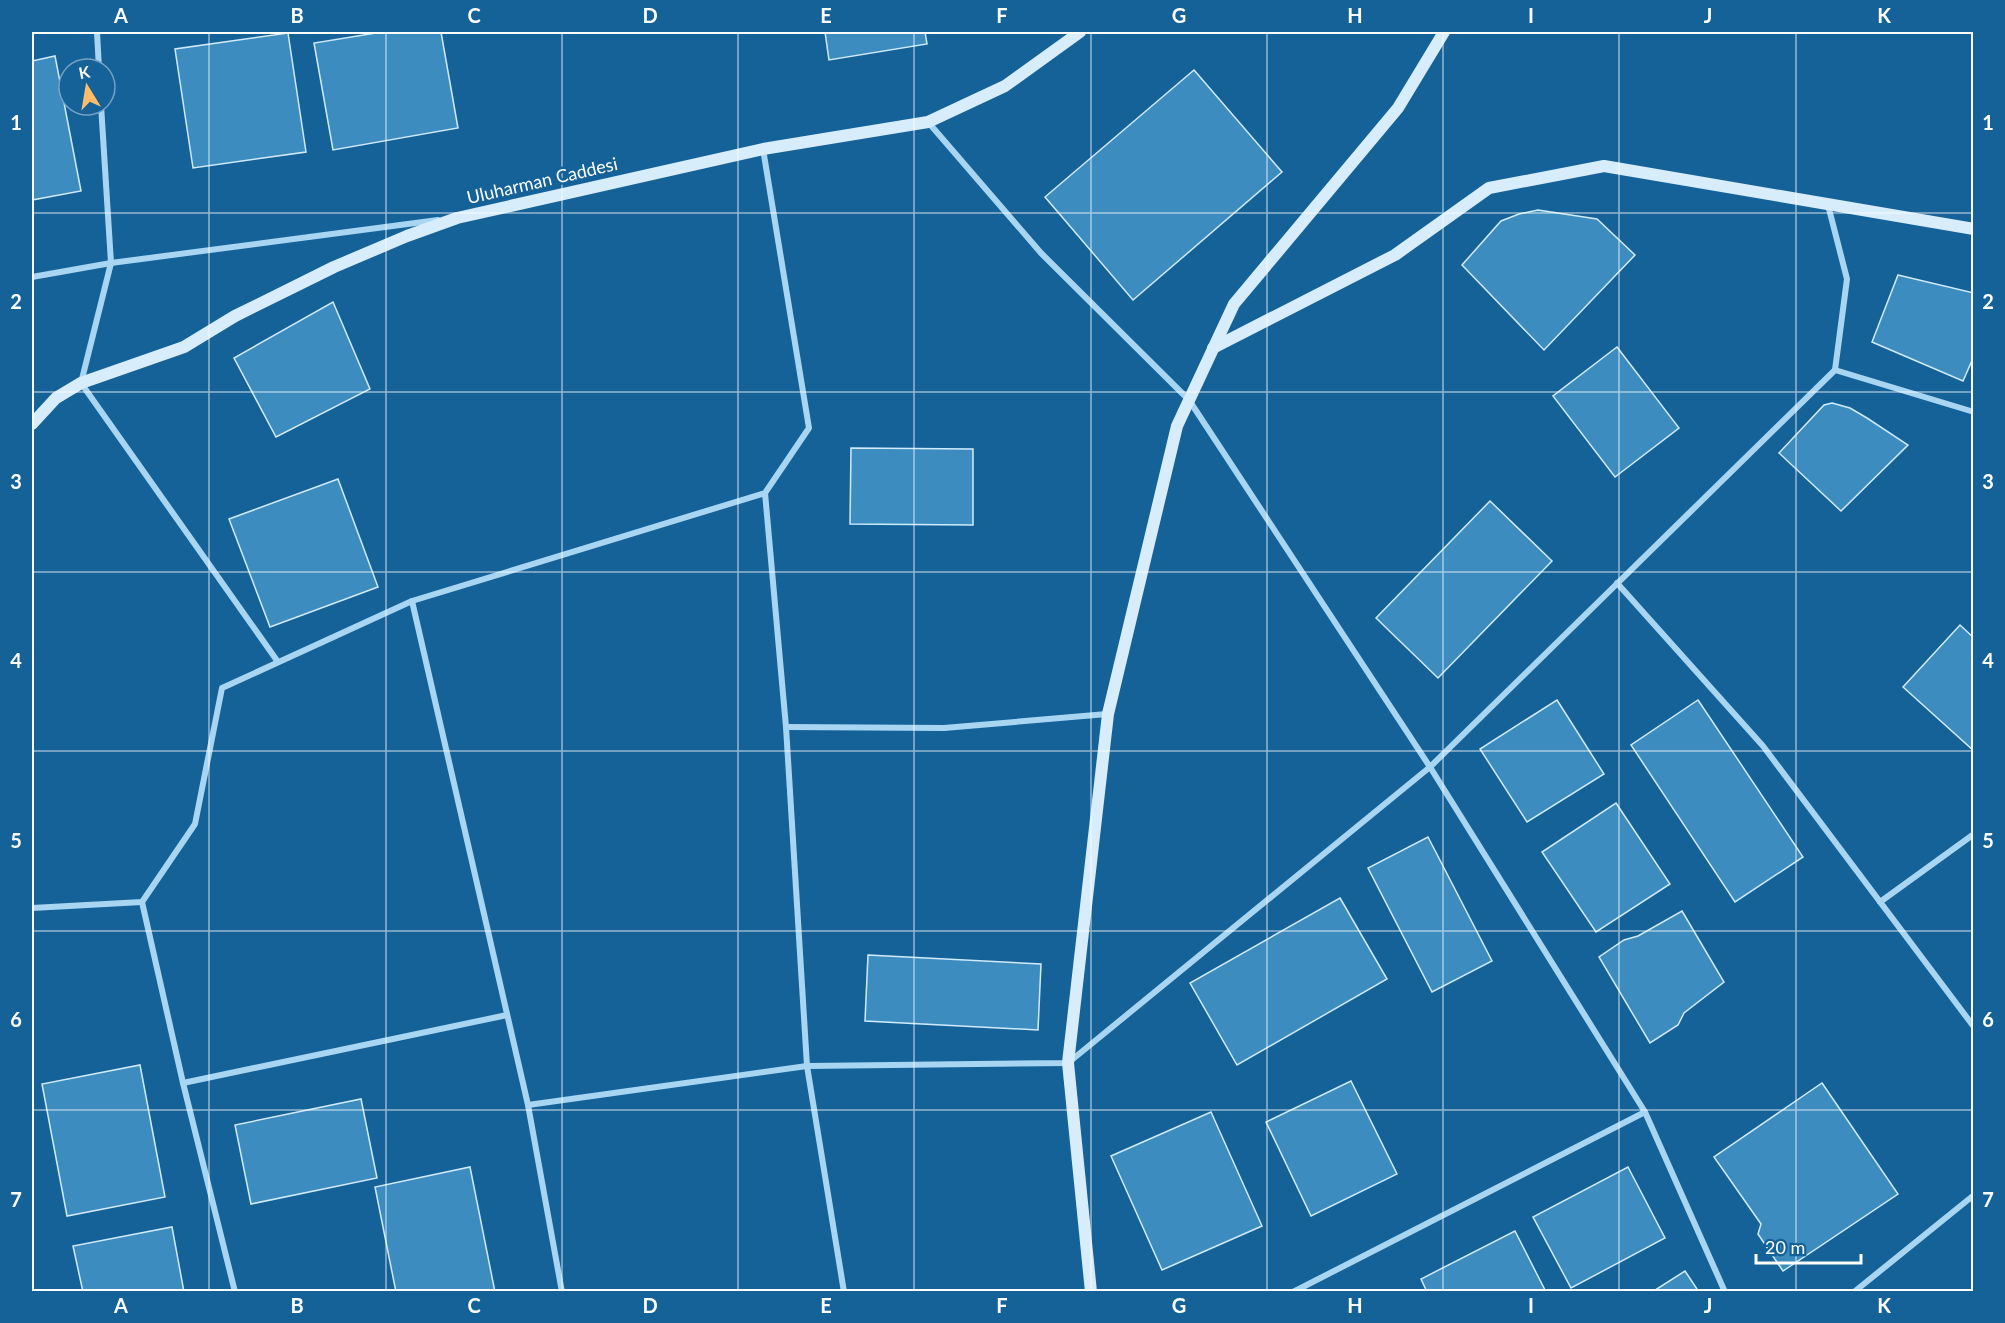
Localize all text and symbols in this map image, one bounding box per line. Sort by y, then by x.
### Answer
text: A [113,3,128,27]
text: B [290,3,304,27]
text: C [467,3,481,27]
text: D [642,3,658,27]
text: E [820,3,832,27]
text: F [996,3,1008,27]
text: G [1172,3,1186,27]
text: H [1347,3,1363,27]
text: I [1528,3,1534,27]
text: J [1704,3,1712,27]
text: K [1877,3,1891,27]
north arrow [57,57,117,117]
text: K [77,61,92,82]
text: 1 [10,110,22,134]
text: 1 [1982,110,1994,134]
street label: Uluharman Caddesi [464,152,620,208]
text: 2 [10,289,22,313]
text: 2 [1982,289,1994,313]
text: 3 [10,469,22,493]
text: 3 [1982,469,1994,493]
text: 4 [10,648,22,672]
text: 4 [1982,648,1994,672]
text: 5 [10,828,22,852]
text: 5 [1982,828,1994,852]
text: 6 [10,1007,22,1031]
text: 6 [1982,1007,1994,1031]
text: 7 [10,1187,22,1211]
text: 7 [1982,1187,1994,1211]
scale bar [1756,1227,1861,1265]
text: 20 m [1765,1236,1805,1258]
text: A [113,1293,128,1317]
text: B [290,1293,304,1317]
text: C [467,1293,481,1317]
text: D [642,1293,658,1317]
text: E [820,1293,832,1317]
text: F [996,1293,1008,1317]
text: G [1172,1293,1186,1317]
text: H [1347,1293,1363,1317]
text: I [1528,1293,1534,1317]
text: J [1704,1293,1712,1317]
text: K [1877,1293,1891,1317]

